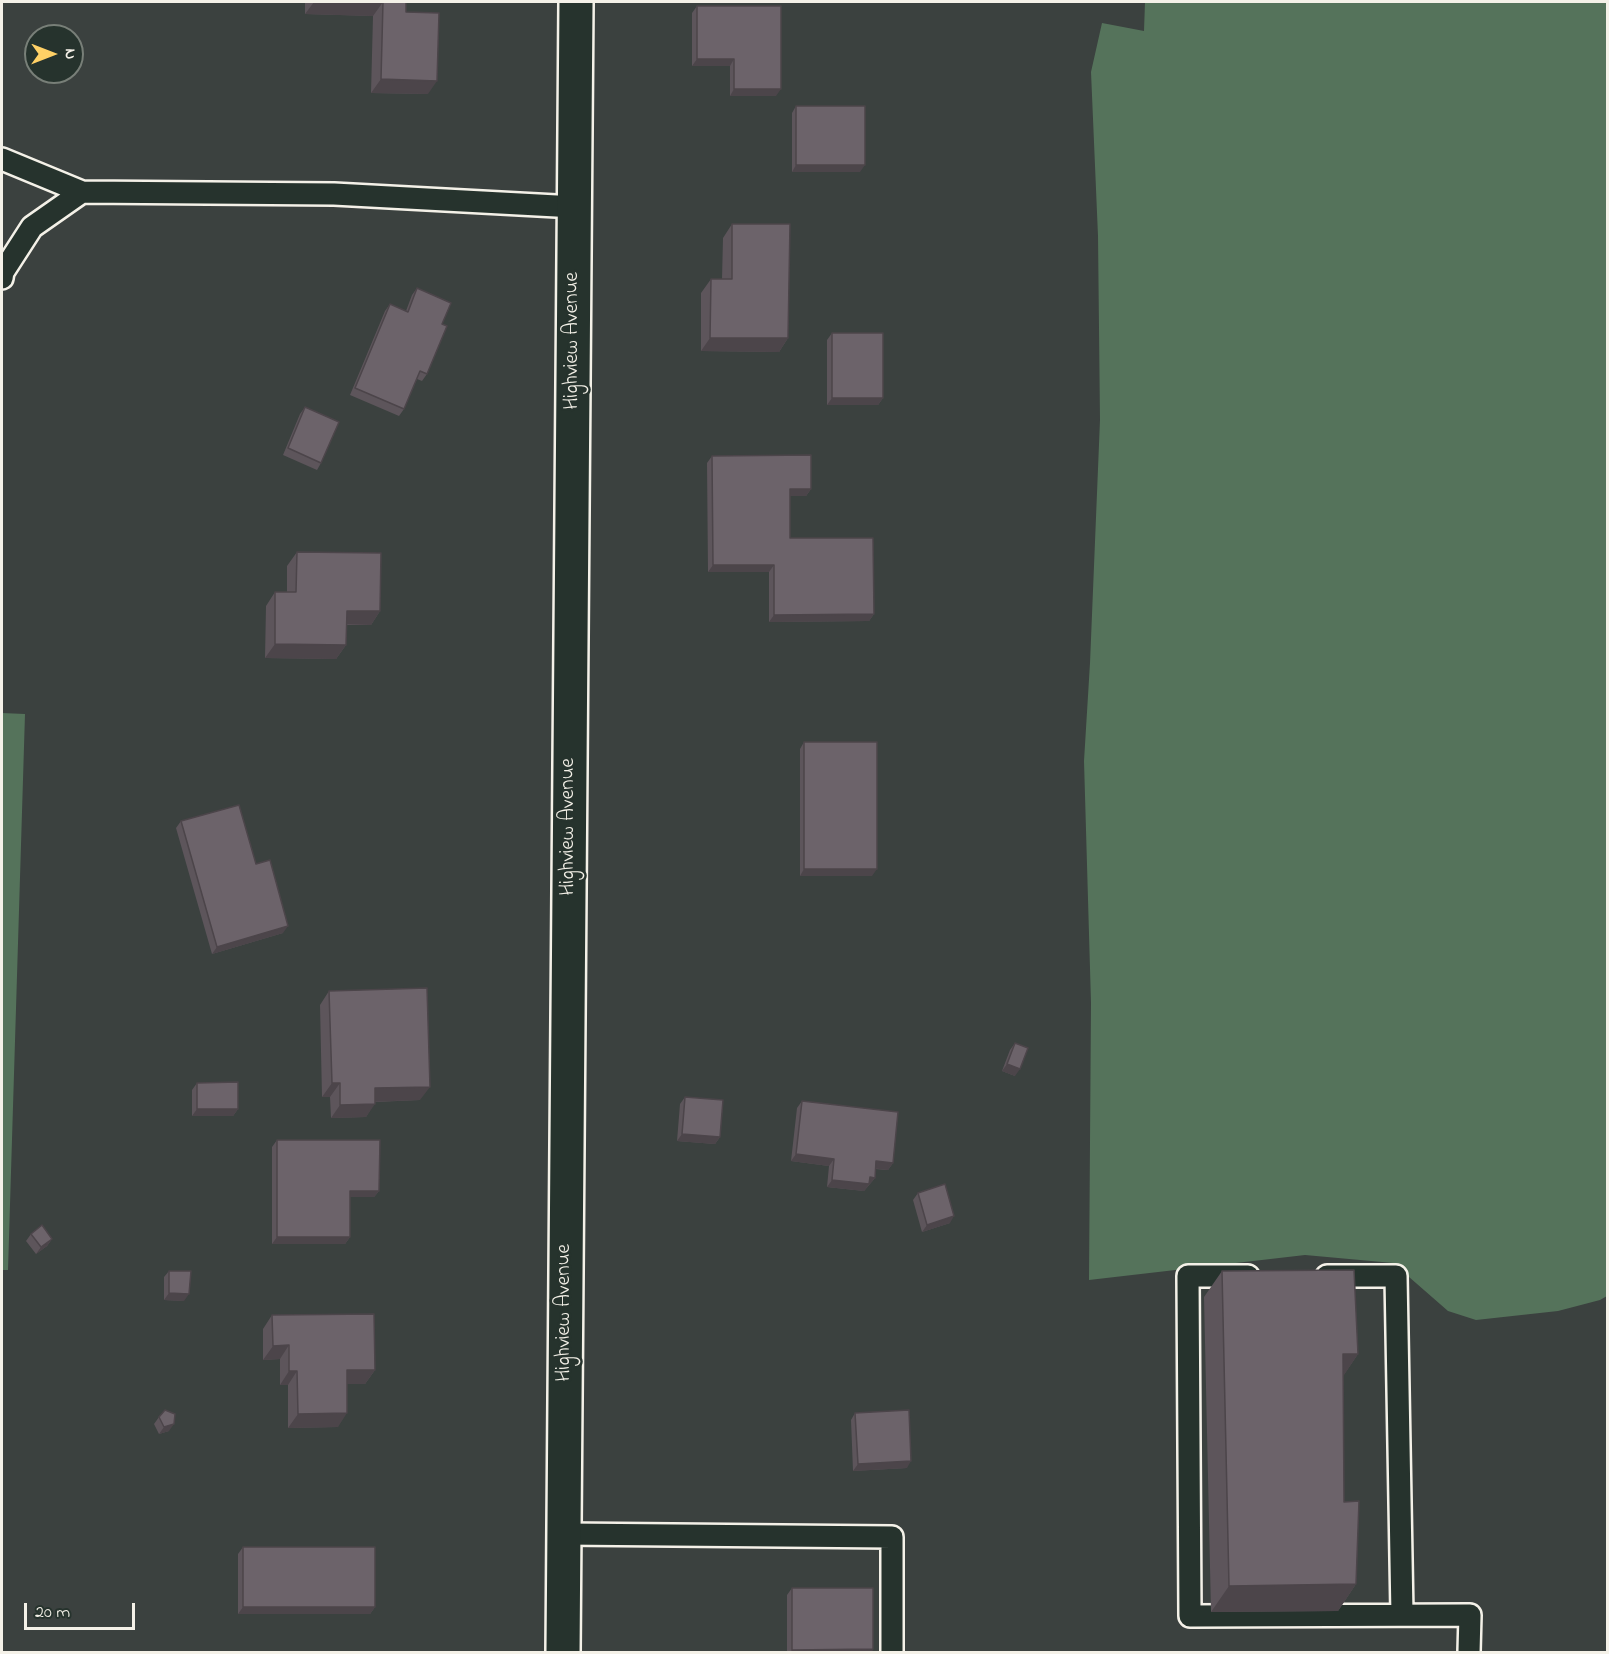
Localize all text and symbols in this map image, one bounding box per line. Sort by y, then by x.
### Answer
north arrow [24,24,84,84]
text: N [58,49,82,59]
street label: Highview Avenue [561,272,587,410]
street label: Highview Avenue [557,758,583,896]
street label: Highview Avenue [553,1244,579,1382]
scale bar [27,1591,138,1629]
text: 20 m [35,1600,70,1626]

